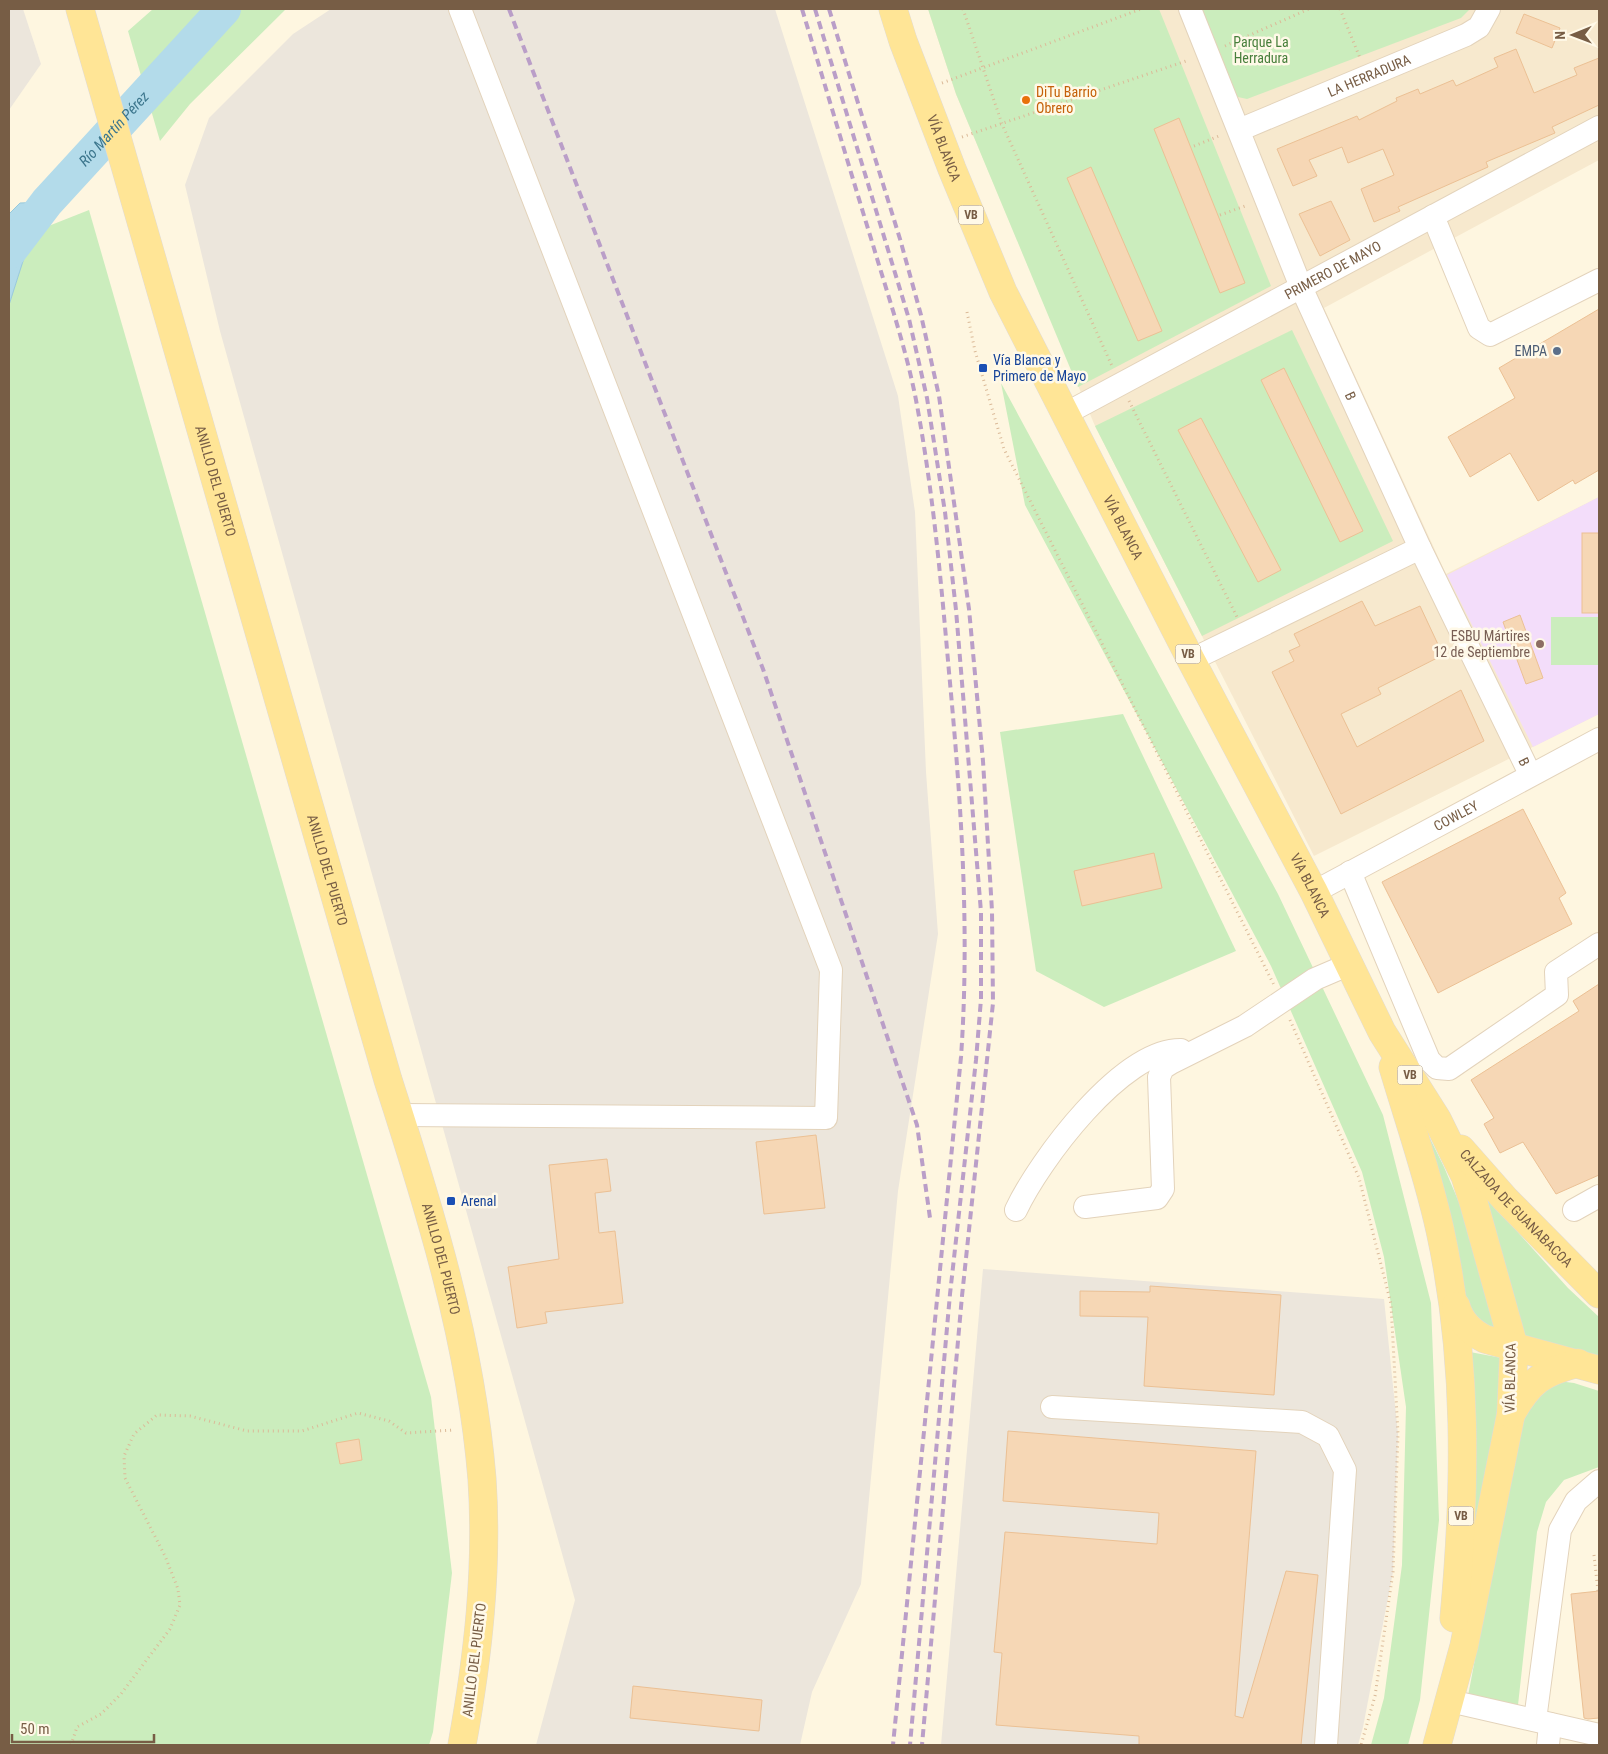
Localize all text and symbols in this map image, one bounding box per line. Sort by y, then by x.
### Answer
north arrow [1548,10,1598,60]
text: N [1552,31,1568,40]
park label: Parque La Herradura [1233,34,1289,66]
street label: LA HERRADURA [1325,51,1413,100]
place label: DiTu Barrio Obrero [1036,84,1097,116]
water label: Río Martín Pérez [75,87,153,170]
marker: DiTu Barrio Obrero [1020,94,1032,106]
street label: VÍA BLANCA [924,112,964,184]
road number: VB [958,206,984,224]
street label: PRIMERO DE MAYO [1282,238,1384,303]
place label: EMPA [1515,343,1547,359]
marker: EMPA [1551,345,1563,357]
place label: Vía Blanca y Primero de Mayo [993,352,1086,384]
marker: Vía Blanca y Primero de Mayo [977,362,989,374]
street label: B [1342,389,1360,403]
street label: ANILLO DEL PUERTO [192,424,239,538]
street label: VÍA BLANCA [1100,493,1146,562]
place label: ESBU Mártires 12 de Septiembre [1433,628,1530,660]
marker: ESBU Mártires 12 de Septiembre [1534,638,1546,650]
road number: VB [1176,644,1200,664]
street label: B [1515,755,1533,769]
street label: COWLEY [1431,797,1481,834]
street label: ANILLO DEL PUERTO [304,813,351,927]
street label: VÍA BLANCA [1287,851,1333,920]
road number: VB [1398,1066,1422,1084]
street label: CALZADA DE GUANABACOA [1457,1146,1576,1270]
place label: Arenal [461,1193,496,1209]
marker: Arenal [445,1195,457,1207]
street label: ANILLO DEL PUERTO [419,1201,463,1316]
street label: VÍA BLANCA [1500,1343,1519,1413]
road number: VB [1448,1506,1474,1525]
street label: ANILLO DEL PUERTO [459,1602,489,1718]
scale bar [12,1712,155,1744]
text: 50 m [20,1720,50,1738]

